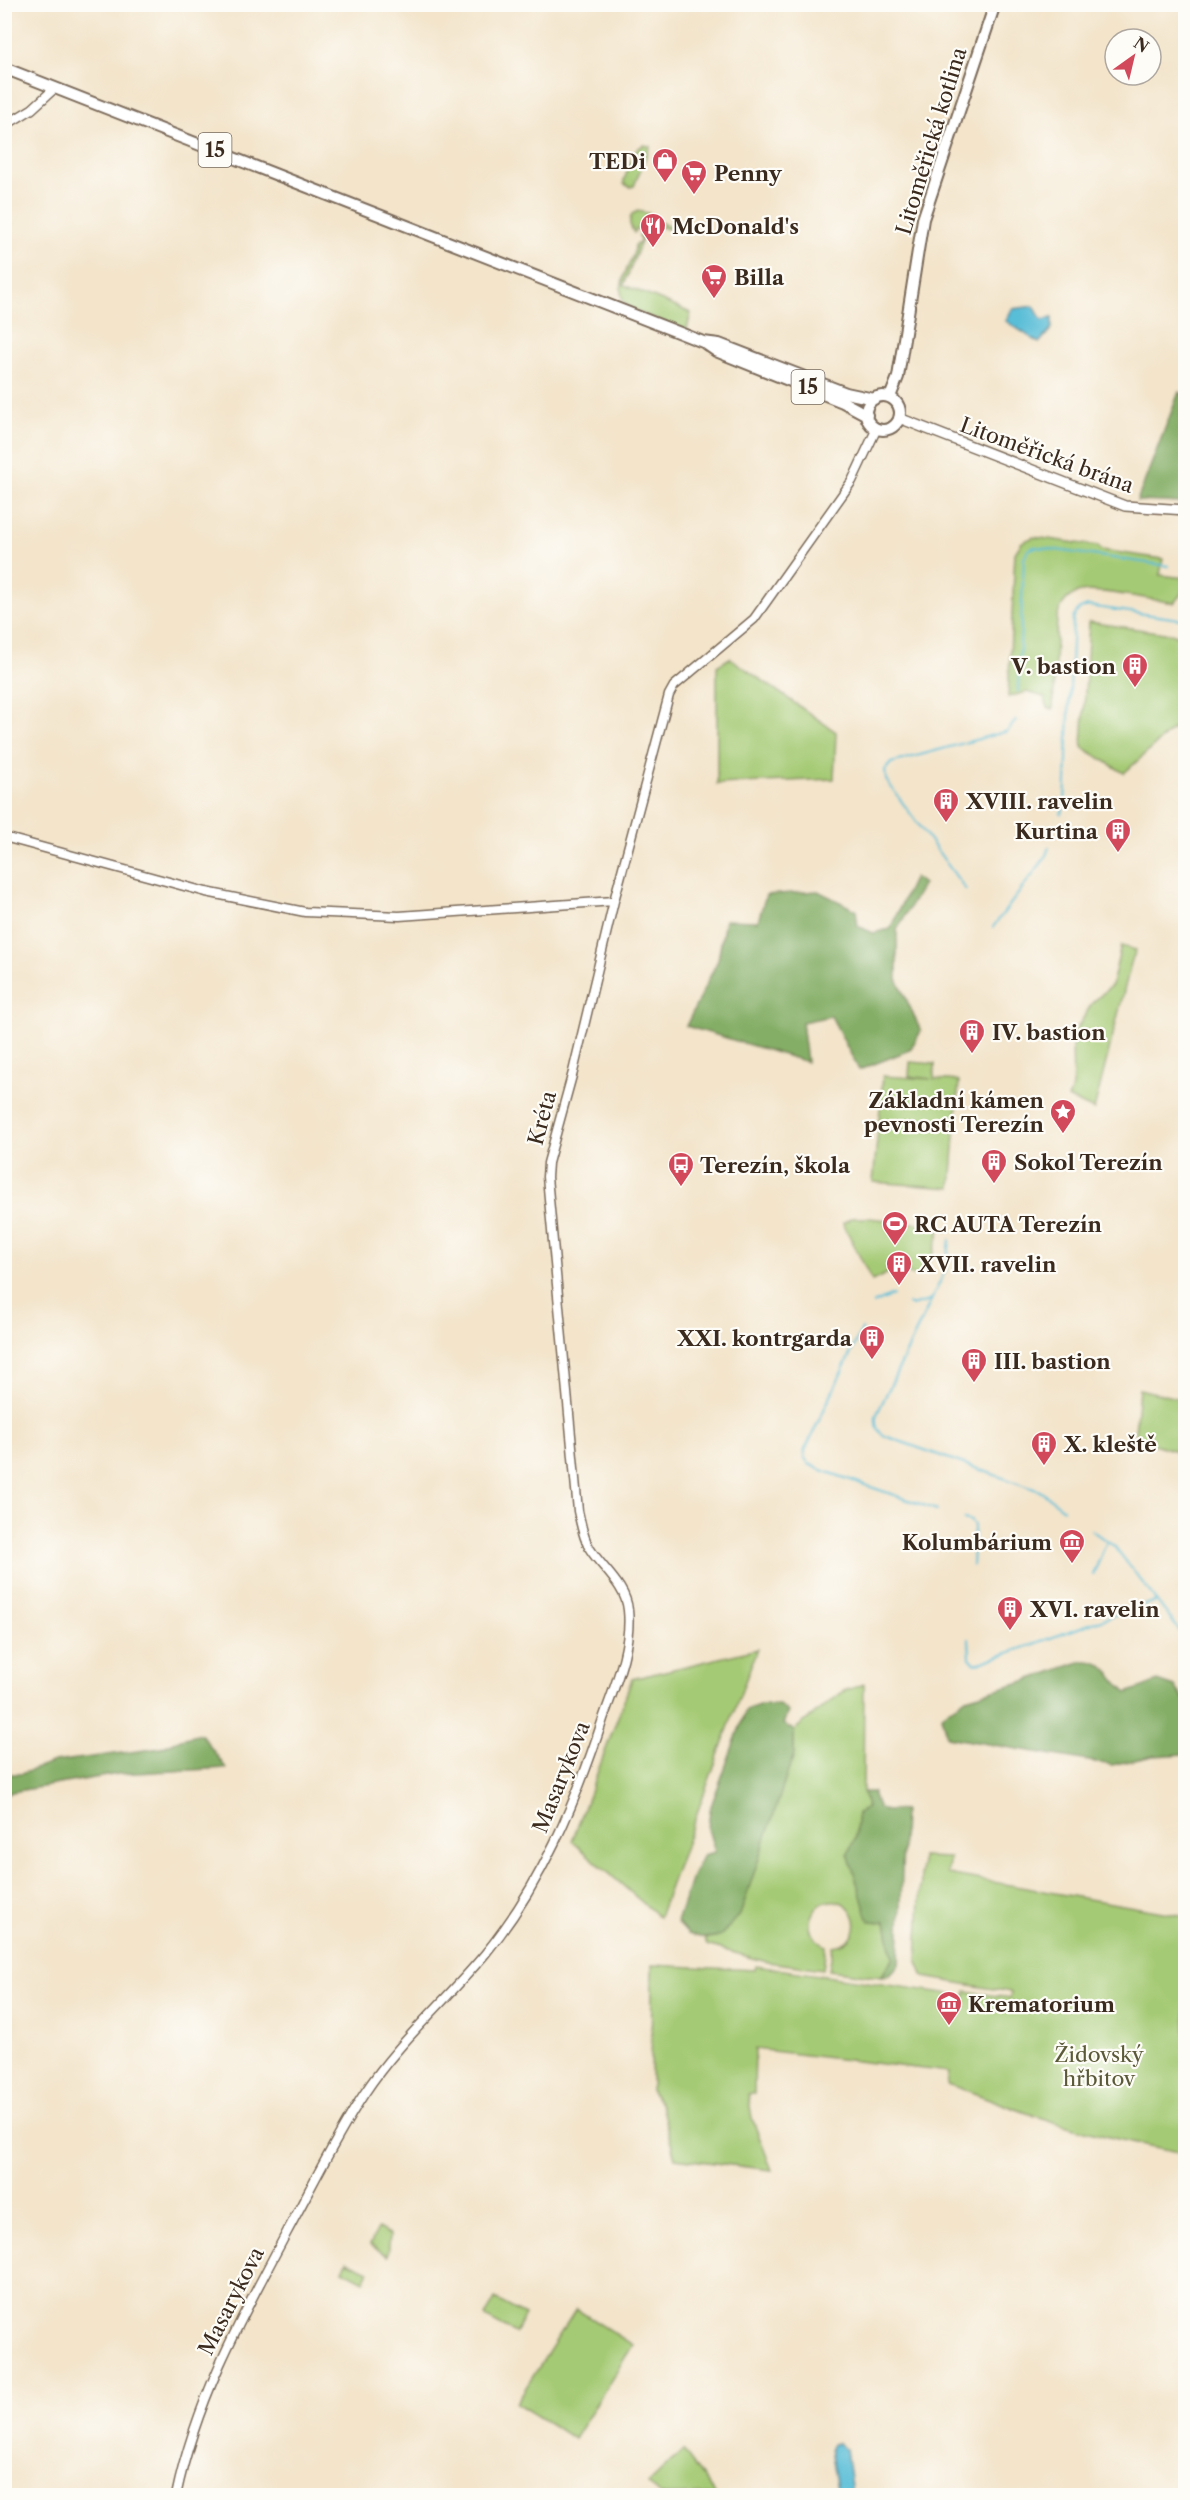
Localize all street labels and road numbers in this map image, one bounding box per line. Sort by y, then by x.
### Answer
street label: Litoměřická kotlina [891,43,972,238]
road number: 15 [198,133,232,167]
road number: 15 [792,370,824,404]
street label: Litoměřická brána [957,412,1138,498]
street label: Kréta [523,1087,561,1148]
street label: Masarykova [527,1717,595,1836]
street label: Masarykova [193,2242,269,2359]

